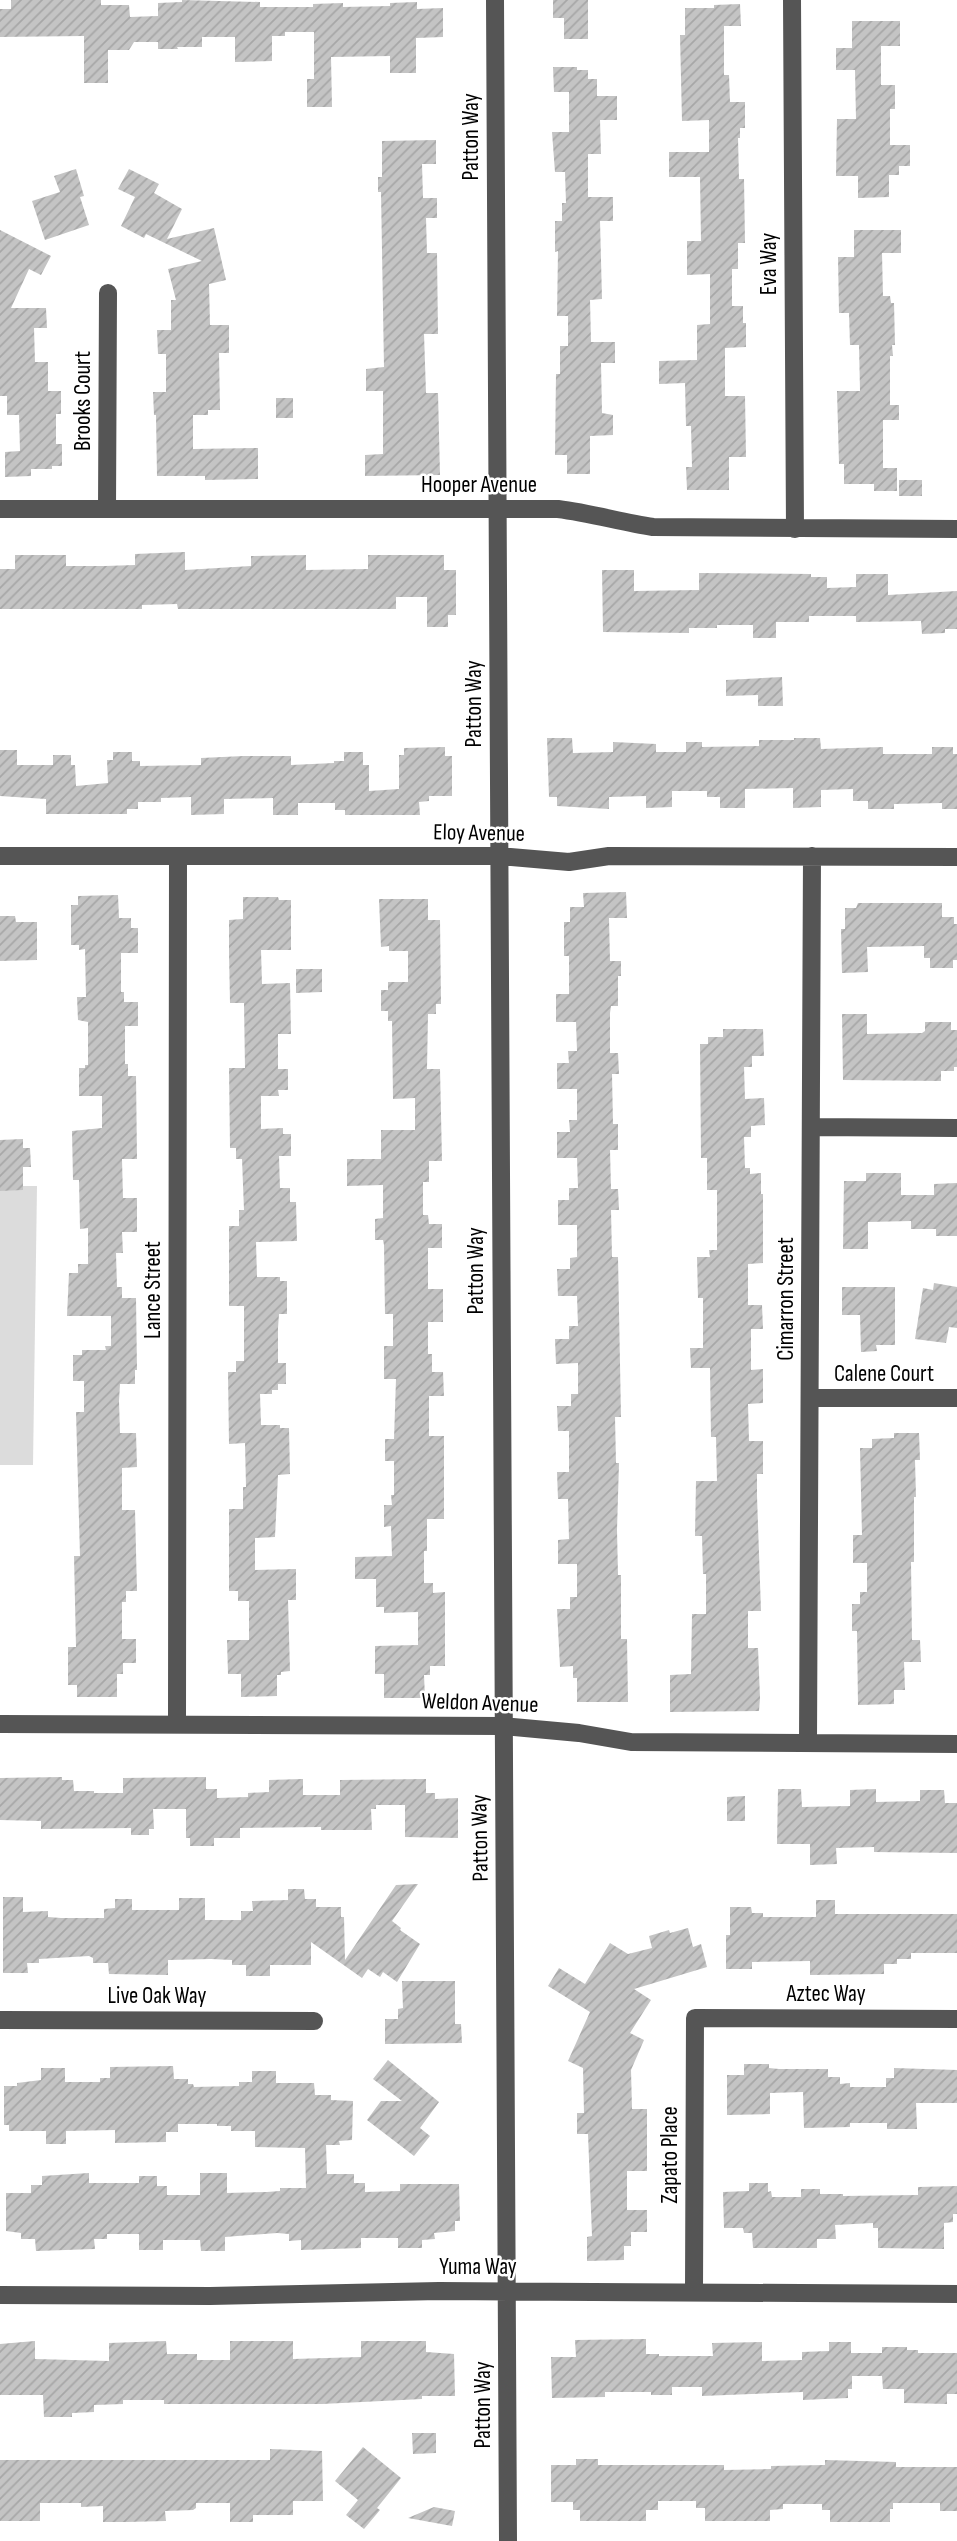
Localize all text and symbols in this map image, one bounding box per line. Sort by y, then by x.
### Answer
street label: Patton Way [457,93,485,181]
street label: Eva Way [755,233,783,295]
street label: Brooks Court [69,351,97,451]
street label: Hooper Avenue [421,471,537,499]
street label: Patton Way [460,660,488,748]
street label: Eloy Avenue [433,818,525,848]
street label: Patton Way [462,1227,490,1315]
street label: Cimarron Street [772,1237,800,1361]
street label: Lance Street [139,1241,167,1339]
street label: Calene Court [834,1360,934,1388]
street label: Weldon Avenue [421,1687,539,1719]
street label: Patton Way [465,1794,495,1882]
street label: Aztec Way [785,1980,866,2008]
street label: Live Oak Way [108,1982,207,2010]
street label: Zapato Place [656,2106,684,2204]
street label: Yuma Way [439,2253,517,2281]
street label: Patton Way [469,2361,497,2449]

